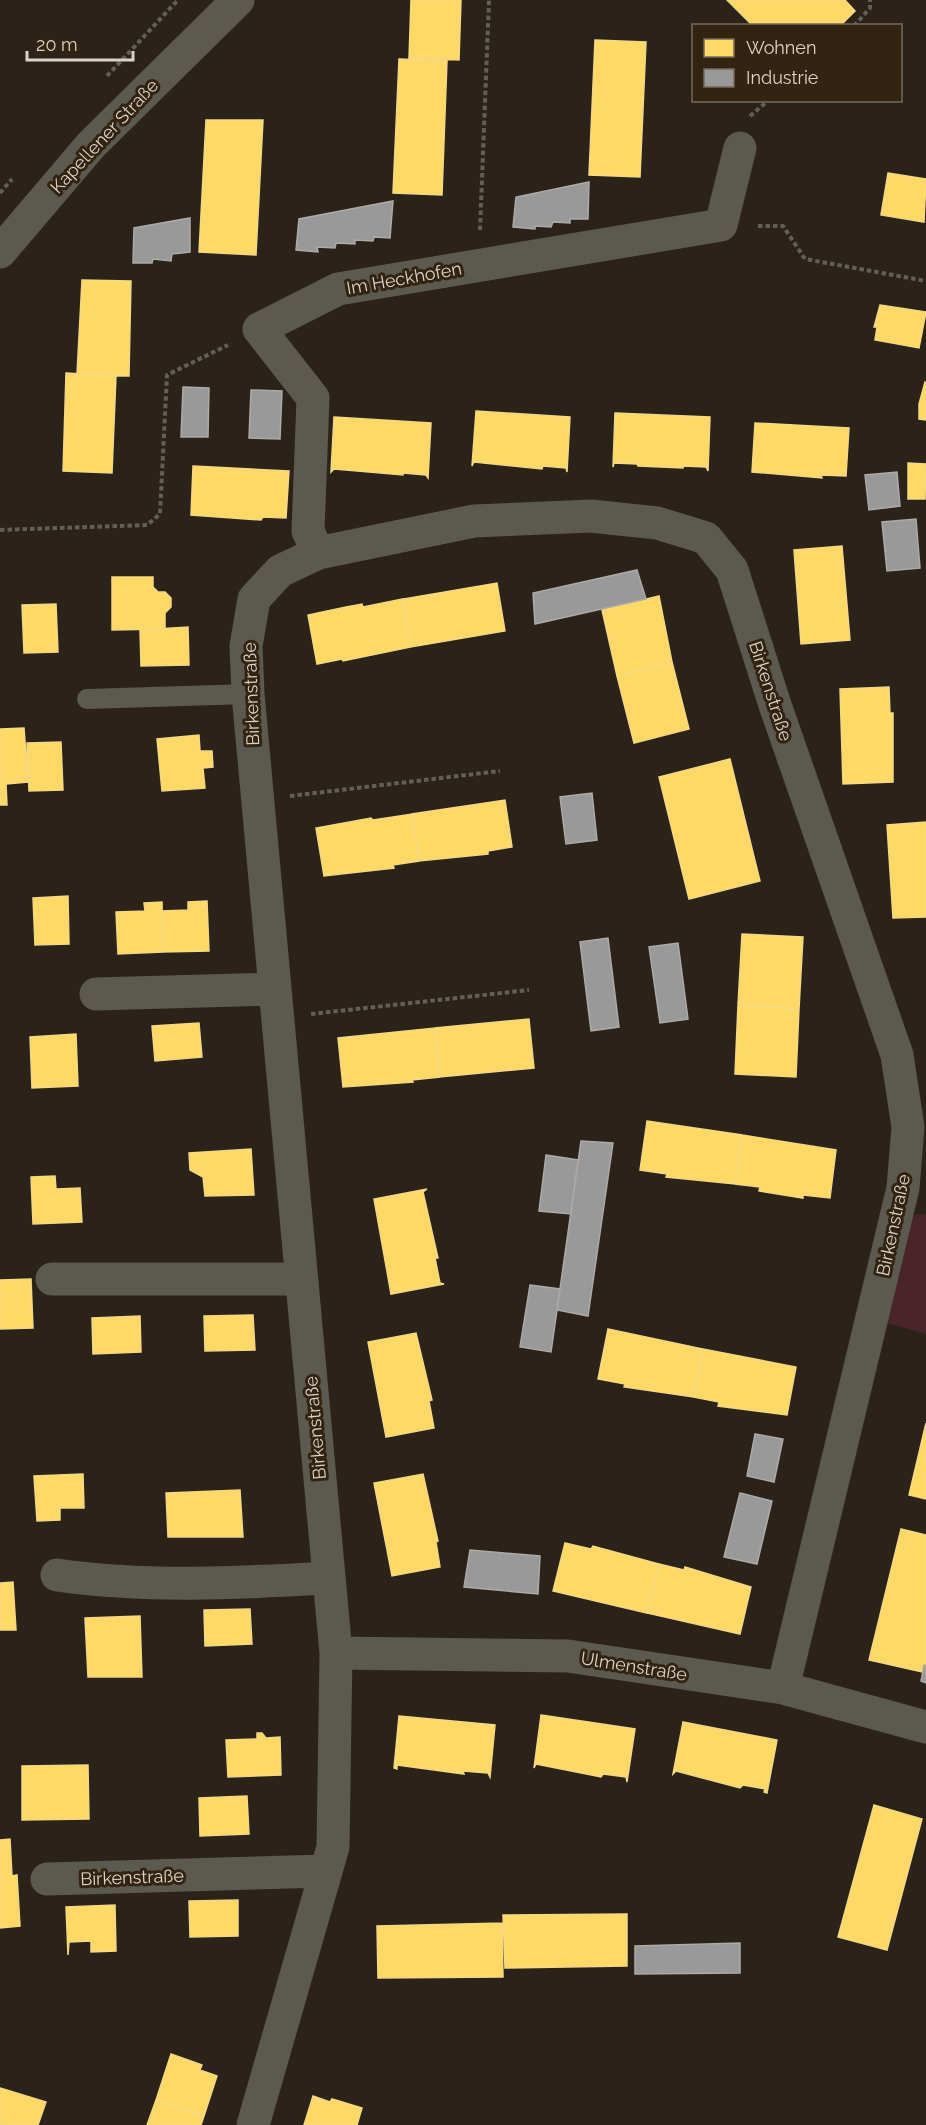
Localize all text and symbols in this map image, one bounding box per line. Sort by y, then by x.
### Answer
scale bar [27,24,134,62]
legend [692,24,902,102]
text: 20 m [36,34,78,55]
text: Wohnen [746,37,816,58]
text: Industrie [746,67,819,88]
street label: Kapellener Straße [46,74,163,197]
street label: Im Heckhofen [345,258,463,298]
street label: Birkenstraße [745,638,797,744]
street label: Birkenstraße [239,641,263,746]
street label: Birkenstraße [872,1172,914,1278]
street label: Birkenstraße [300,1375,330,1481]
street label: Ulmenstraße [579,1647,689,1685]
street label: Birkenstraße [80,1865,185,1889]

